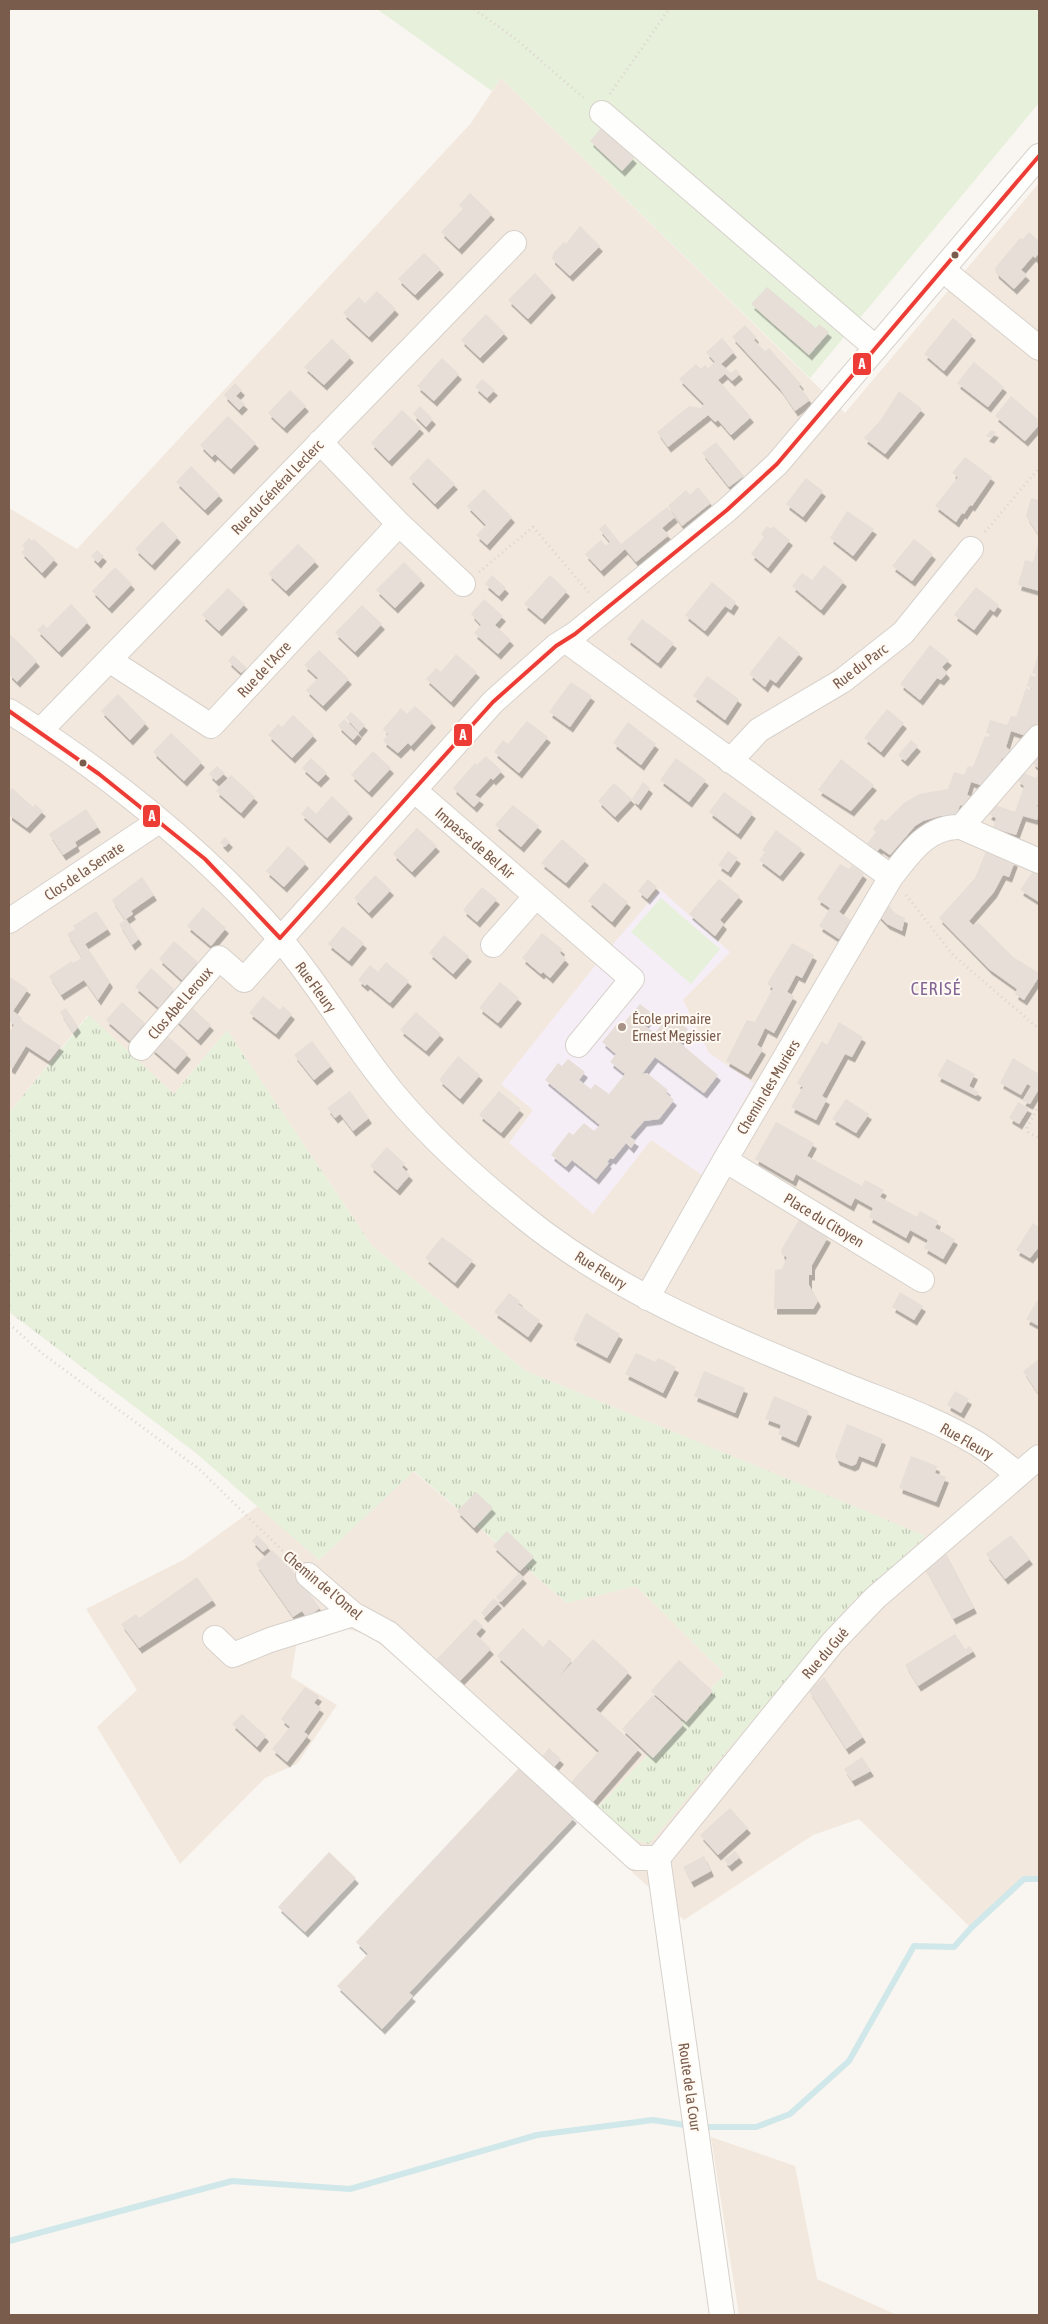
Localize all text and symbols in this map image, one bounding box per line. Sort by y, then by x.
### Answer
unlabelled marker [950,250,960,260]
line badge: A [852,352,872,376]
text: A [858,356,866,372]
street label: Rue du Général Leclerc [228,436,327,538]
street label: Rue de l'Acre [234,637,294,700]
street label: Rue du Parc [829,640,891,692]
line badge: A [453,723,473,747]
text: A [459,727,467,743]
unlabelled marker [78,758,88,768]
line badge: A [142,804,161,828]
street label: Impasse de Bel Air [432,804,518,882]
text: A [148,808,156,824]
street label: Clos de la Senate [41,838,127,904]
street label: Rue Fleury [292,958,340,1016]
street label: Clos Abel Leroux [144,964,216,1042]
district label: CERISÉ [911,978,961,999]
place label: École primaire Ernest Megissier [632,1010,721,1044]
marker: École primaire Ernest Megissier [616,1021,628,1033]
street label: Chemin des Muriers [733,1037,803,1137]
street label: Place du Citoyen [781,1189,867,1251]
street label: Rue Fleury [572,1247,630,1293]
street label: Rue Fleury [938,1419,996,1463]
street label: Chemin de l'Omel [280,1547,366,1623]
street label: Rue du Gué [798,1624,852,1682]
street label: Route de la Cour [675,2042,705,2133]

